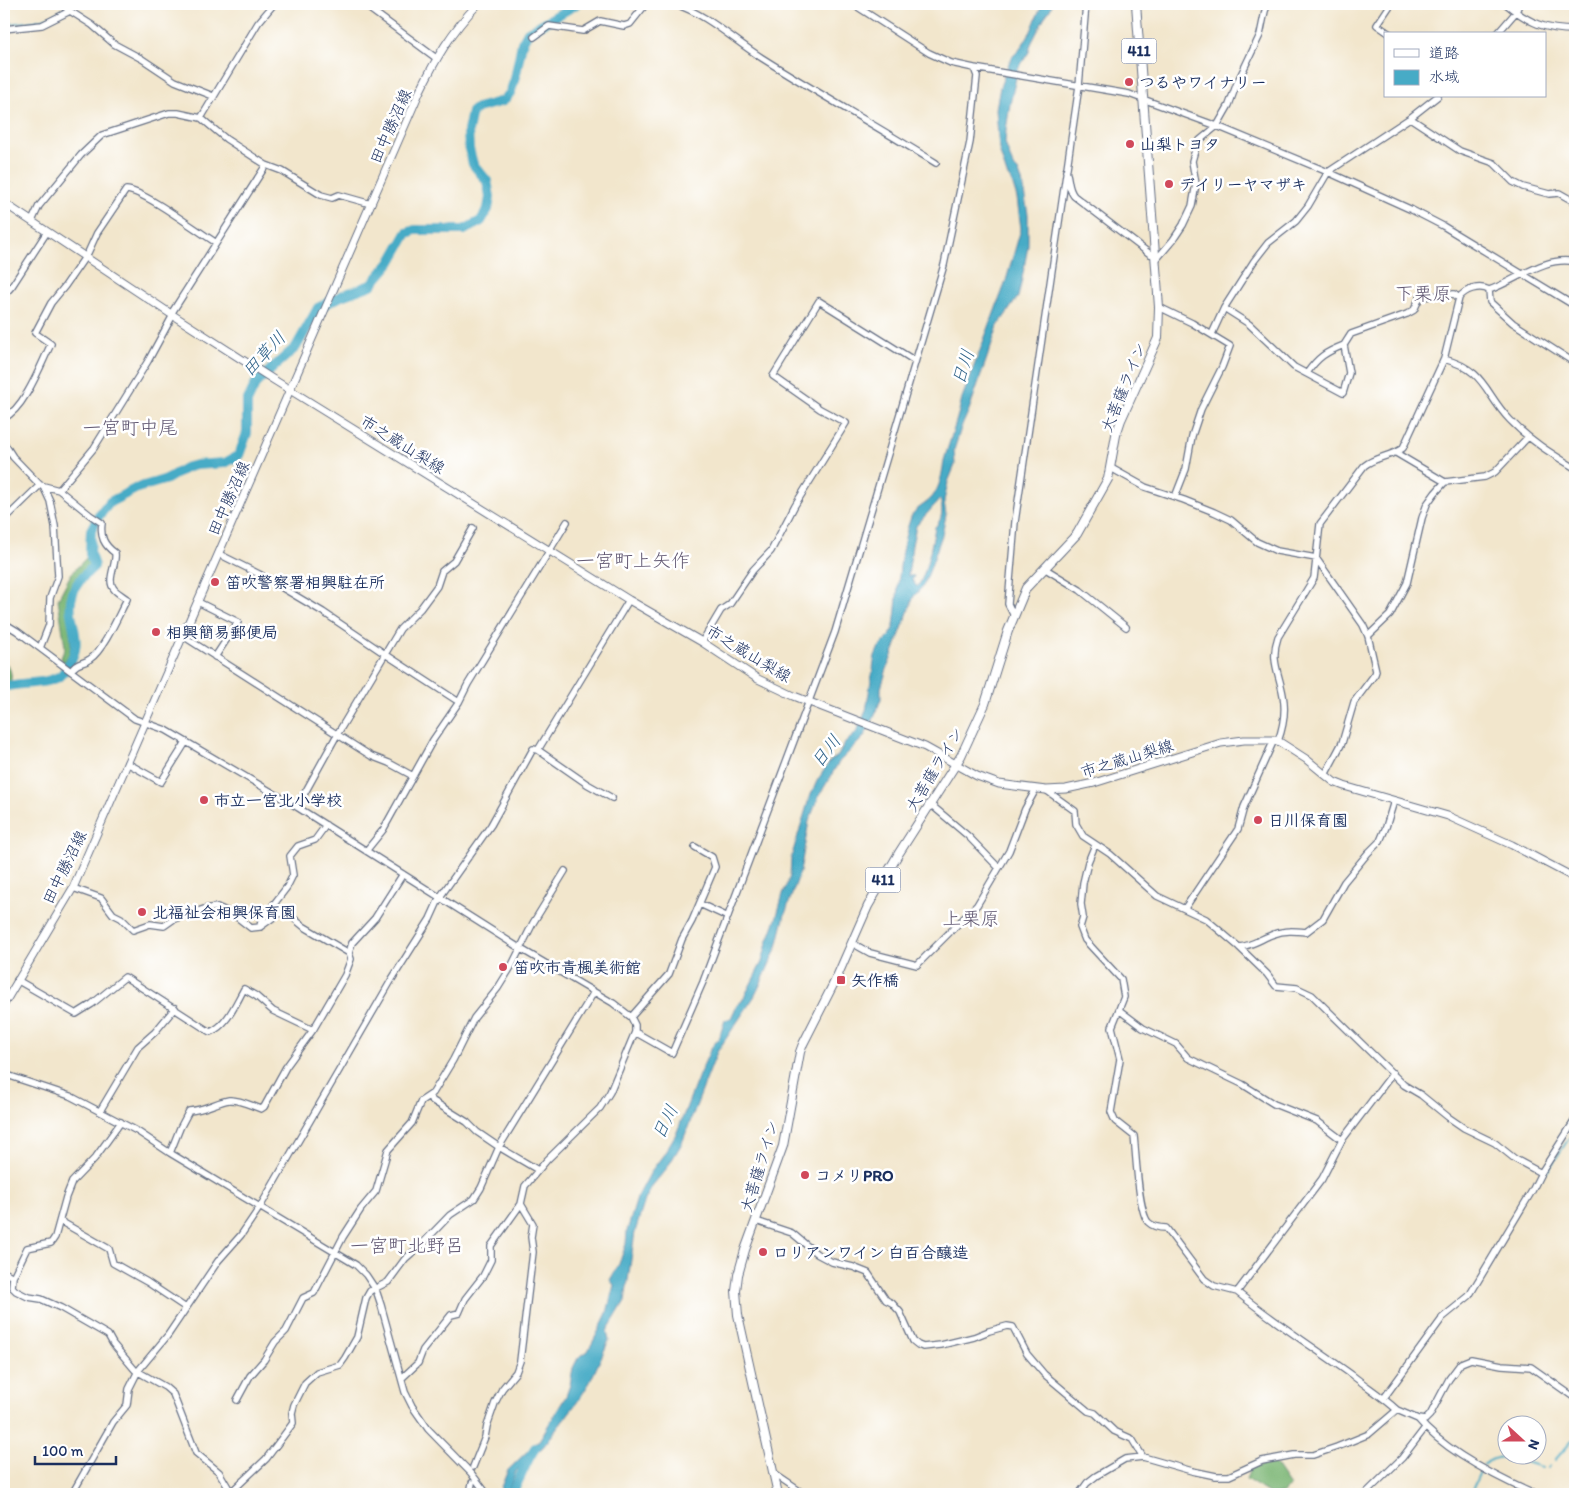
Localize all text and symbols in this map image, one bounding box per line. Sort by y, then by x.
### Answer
legend [1384,32,1546,98]
road number: 411 [1122,38,1156,64]
text: 道路 [1429,44,1459,62]
text: 水域 [1429,68,1459,86]
place label: つるやワイナリー [1139,73,1267,92]
marker: つるやワイナリー [1123,76,1135,88]
street label: 田中勝沼線 [366,86,415,167]
place label: 山梨トヨタ [1140,135,1220,154]
marker: 山梨トヨタ [1124,138,1136,150]
place label: デイリーヤマザキ [1179,175,1307,194]
marker: デイリーヤマザキ [1163,178,1175,190]
district label: 下栗原 [1394,282,1452,305]
water label: 田草川 [238,327,290,381]
street label: 大菩薩ライン [1097,339,1150,435]
water label: 日川 [947,346,979,388]
street label: 市之蔵山梨線 [357,411,448,478]
district label: 一宮町中尾 [82,416,178,439]
street label: 田中勝沼線 [204,458,253,539]
district label: 一宮町上矢作 [576,549,690,572]
place label: 笛吹警察署相興駐在所 [225,573,385,592]
marker: 笛吹警察署相興駐在所 [209,576,221,588]
street label: 市之蔵山梨線 [703,621,795,686]
place label: 相興簡易郵便局 [166,623,278,642]
marker: 相興簡易郵便局 [150,626,162,638]
street label: 大菩薩ライン [902,723,967,815]
water label: 日川 [806,730,846,772]
street label: 市之蔵山梨線 [1078,735,1176,782]
place label: 市立一宮北小学校 [214,791,342,810]
marker: 市立一宮北小学校 [198,794,210,806]
place label: 日川保育園 [1268,811,1348,830]
marker: 日川保育園 [1252,814,1264,826]
street label: 田中勝沼線 [38,827,91,907]
road number: 411 [866,868,900,892]
place label: 北福祉会相興保育園 [152,903,296,922]
marker: 北福祉会相興保育園 [136,906,148,918]
district label: 上栗原 [942,907,1000,930]
place label: 笛吹市青楓美術館 [513,958,641,977]
marker: 笛吹市青楓美術館 [497,961,509,973]
place label: 矢作橋 [851,971,899,990]
marker: 矢作橋 [835,974,847,986]
water label: 日川 [647,1101,683,1143]
street label: 大菩薩ライン [736,1118,783,1215]
place label: コメリPRO [815,1166,894,1185]
marker: コメリPRO [799,1169,811,1181]
district label: 一宮町北野呂 [350,1234,464,1257]
place label: ロリアンワイン 白百合醸造 [773,1243,968,1262]
marker: ロリアンワイン 白百合醸造 [757,1246,769,1258]
north arrow [1496,1416,1546,1466]
scale bar [35,1433,116,1465]
text: N [1524,1437,1543,1452]
text: 100 m [42,1442,84,1460]

